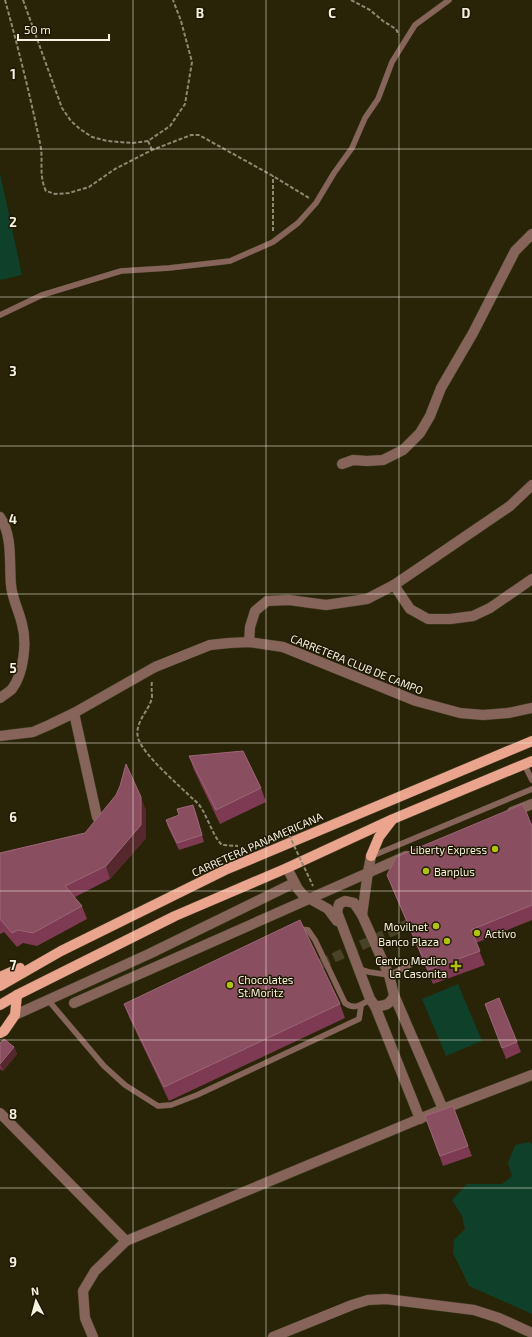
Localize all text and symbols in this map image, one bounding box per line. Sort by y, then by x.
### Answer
text: B [196,5,204,21]
text: C [328,5,336,21]
text: D [462,5,471,21]
scale bar [18,16,109,42]
text: 50 m [24,22,51,36]
text: 1 [10,66,16,82]
text: 2 [9,214,17,230]
text: 3 [9,363,17,379]
text: 4 [9,511,17,527]
street label: CARRETERA CLUB DE CAMPO [289,631,425,697]
text: 5 [9,660,17,676]
text: 6 [9,809,17,825]
street label: CARRETERA PANAMERICANA [189,809,325,879]
place label: Liberty Express [410,843,487,856]
marker: Liberty Express [490,844,500,854]
place label: Banplus [434,865,475,878]
marker: Banplus [421,866,431,876]
place label: Movilnet [384,920,428,933]
marker: Movilnet [431,921,441,931]
place label: Activo [485,927,516,940]
marker: Activo [472,928,482,938]
place label: Banco Plaza [378,935,439,948]
marker: Banco Plaza [442,936,452,946]
place label: Centro Medico La Casonita [375,954,447,980]
text: 7 [10,957,17,973]
marker: Centro Medico La Casonita [450,960,462,972]
place label: Chocolates St.Moritz [238,973,294,999]
marker: Chocolates St.Moritz [225,980,235,990]
text: 8 [9,1106,17,1122]
text: 9 [9,1254,17,1270]
north arrow [16,1281,56,1321]
text: N [30,1284,40,1297]

